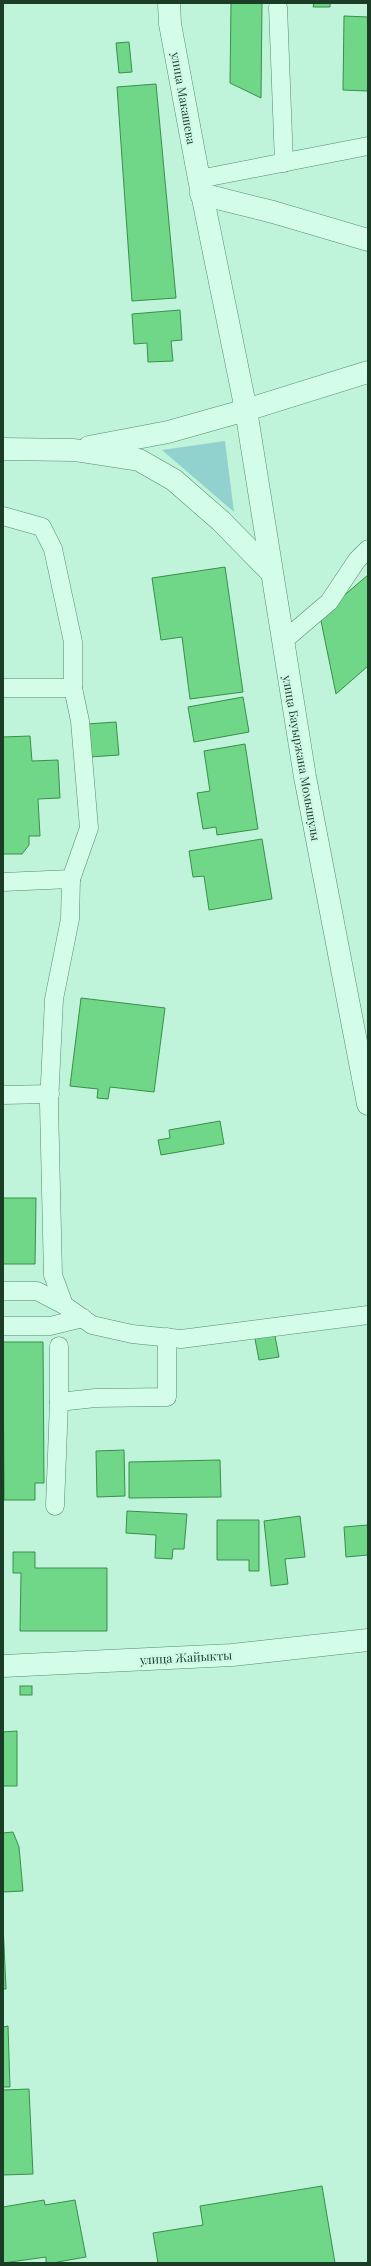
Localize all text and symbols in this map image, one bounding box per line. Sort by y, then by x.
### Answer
street label: улица Макашева [168,50,200,145]
street label: улица Бауыржана Момышулы [279,673,324,842]
street label: улица Жайыкты [138,1647,233,1667]

